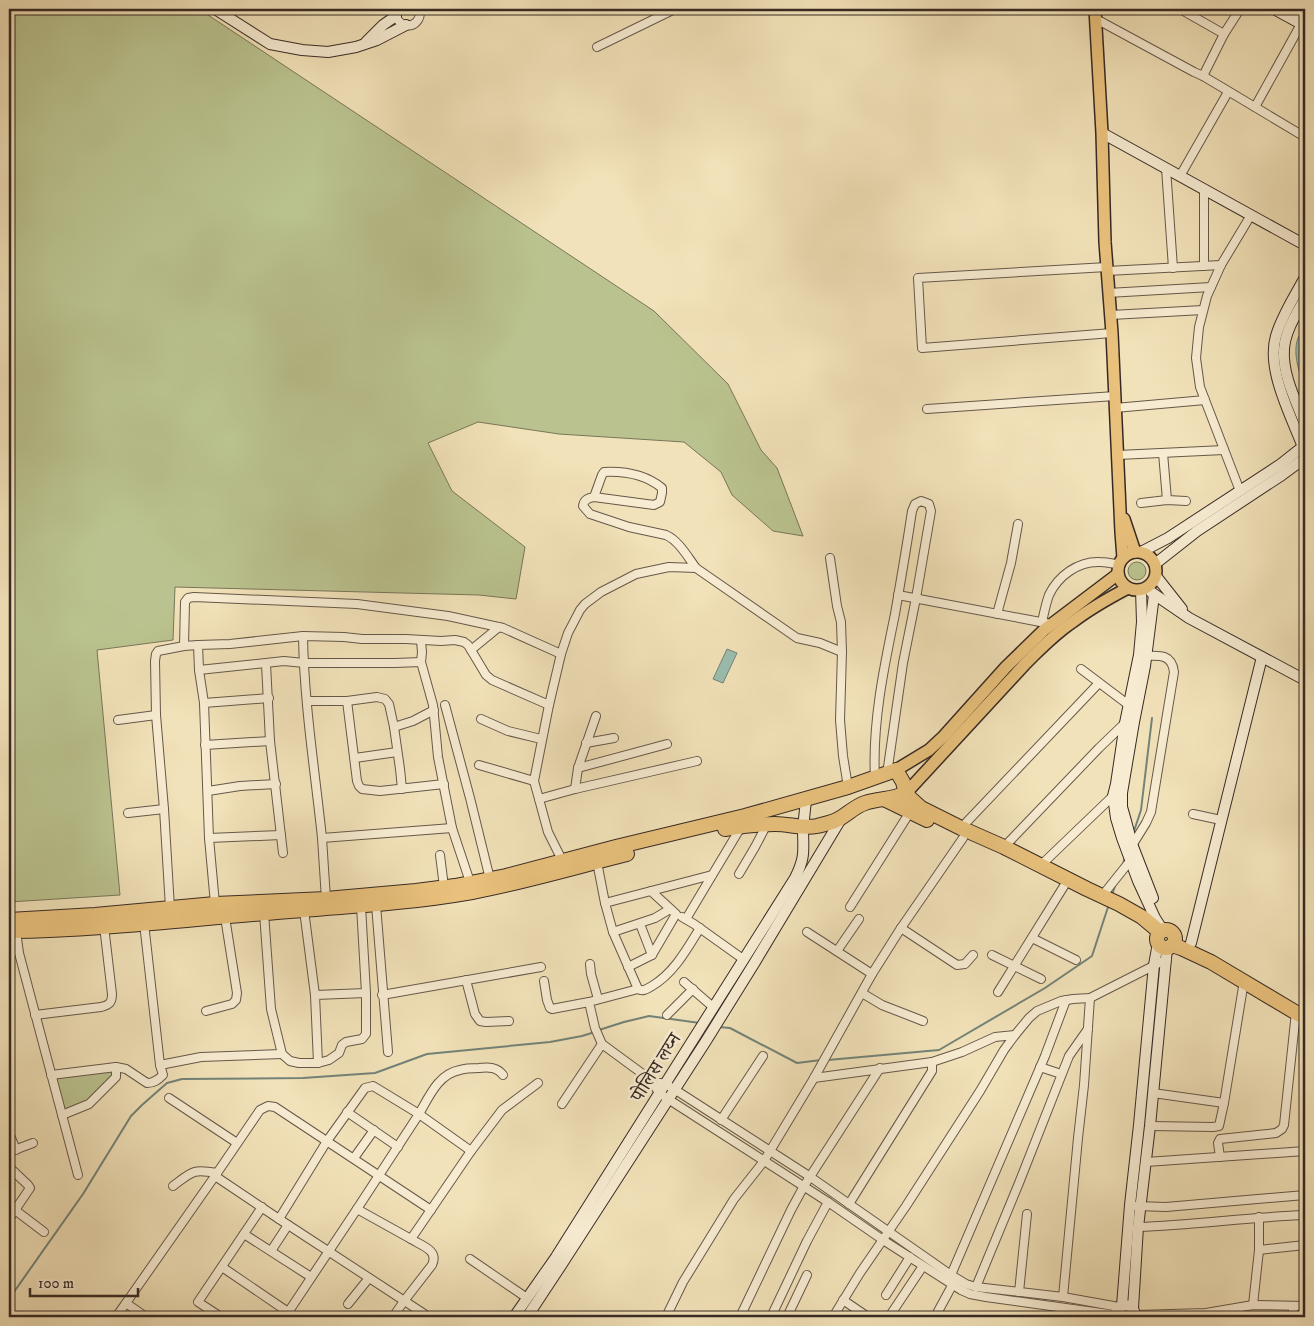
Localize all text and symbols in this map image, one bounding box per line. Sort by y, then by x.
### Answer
street label: पोलिस लय्न [626,1028,687,1107]
scale bar [30,1266,138,1298]
text: 100 m [38,1274,74,1293]

